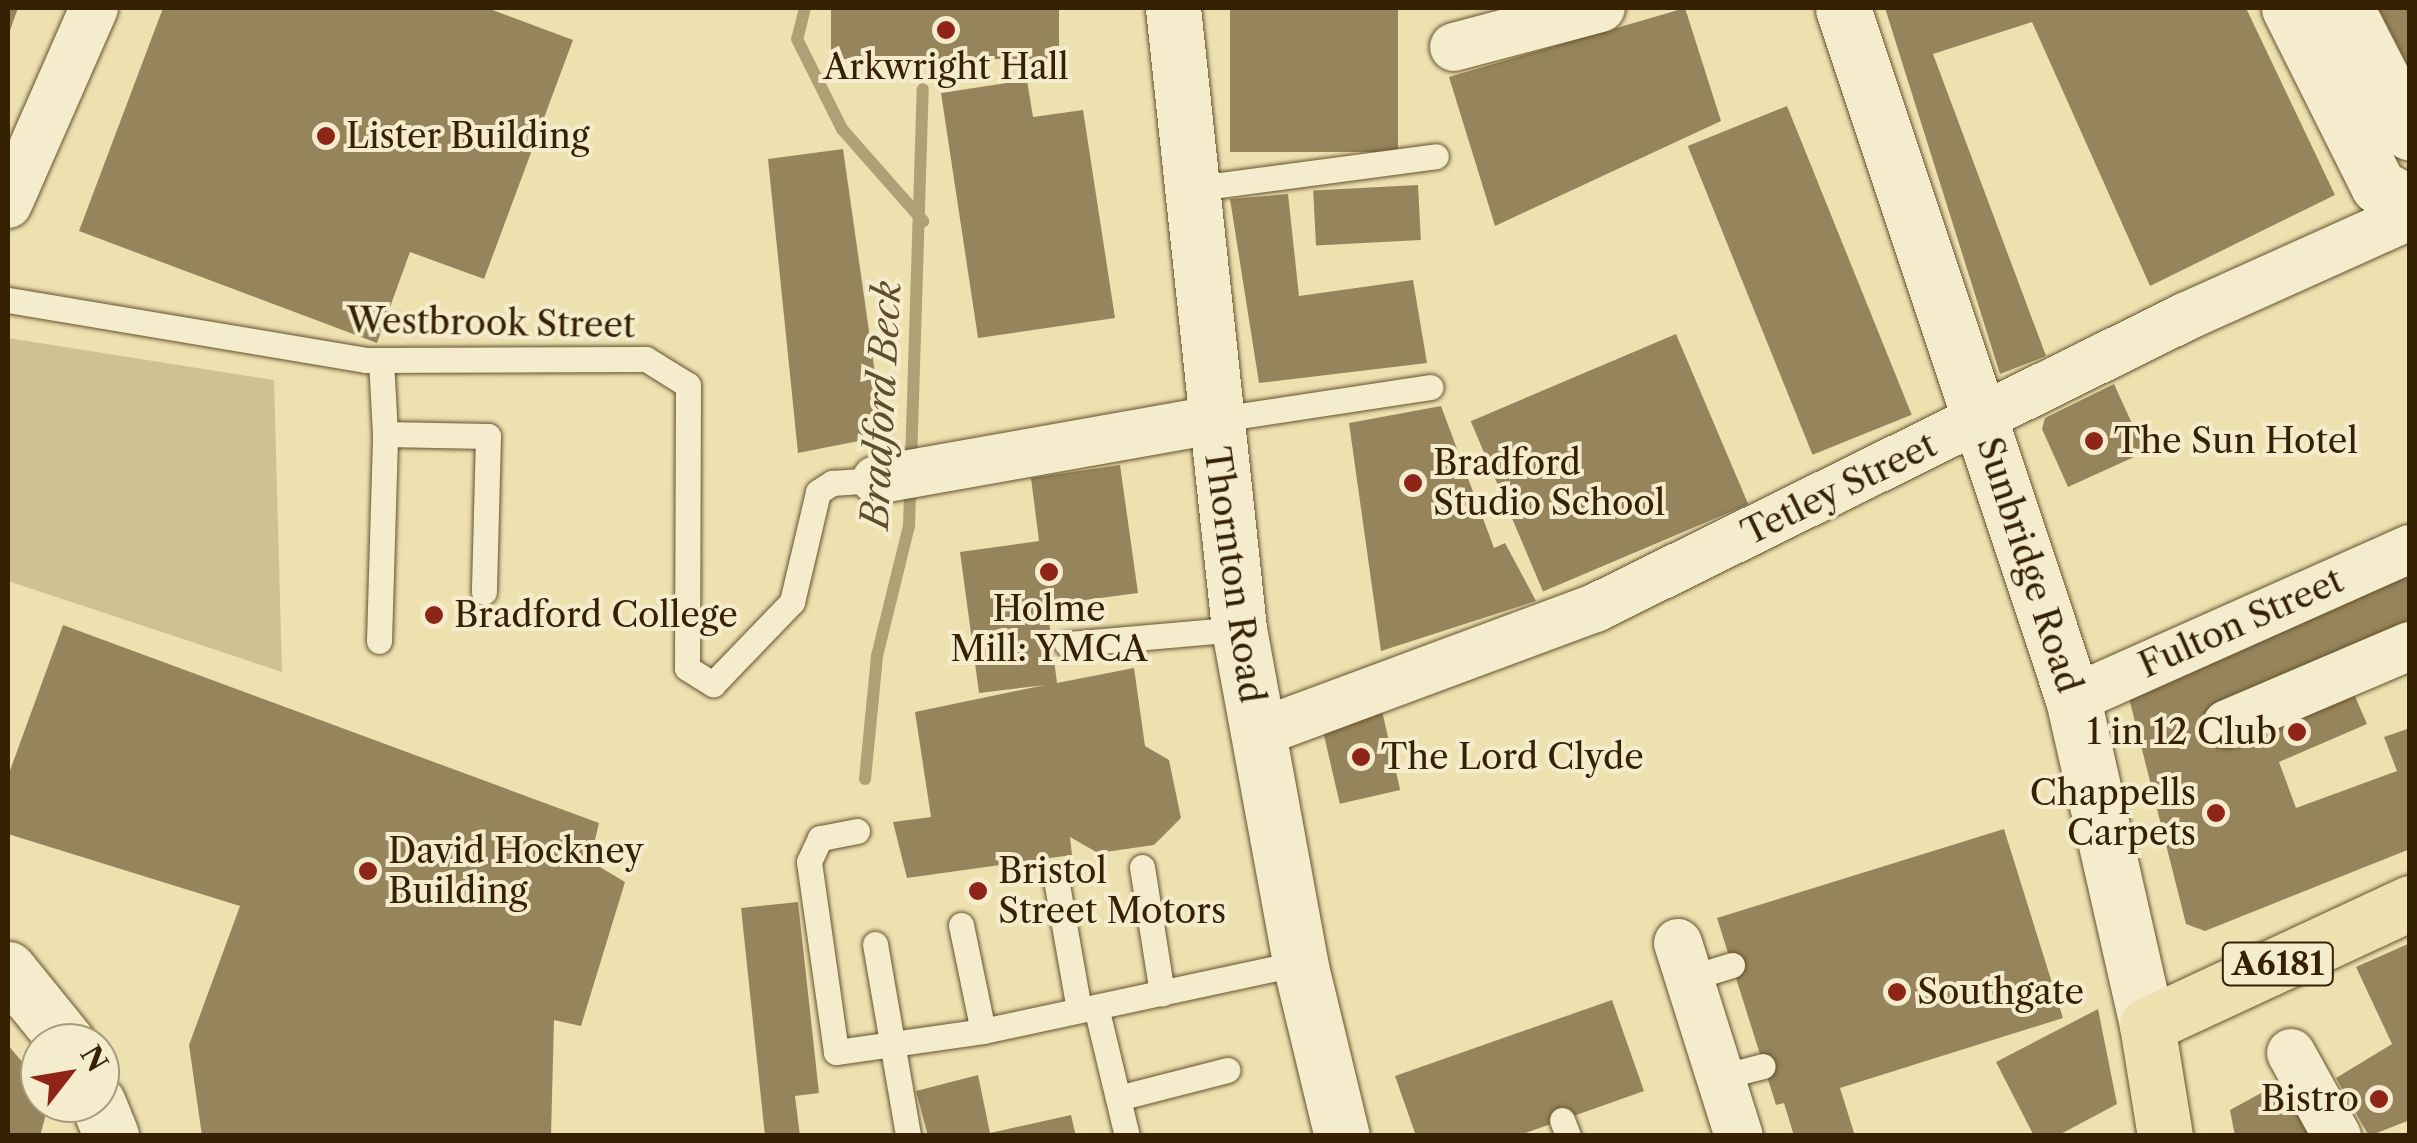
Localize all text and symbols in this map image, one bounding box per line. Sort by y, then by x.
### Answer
marker: Arkwright Hall [935,19,957,41]
place label: Arkwright Hall [823,46,1069,88]
place label: Lister Building [346,115,590,157]
marker: Lister Building [315,125,337,147]
water label: Bradford Beck [852,280,910,530]
street label: Westbrook Street [346,299,636,347]
place label: The Sun Hotel [2114,420,2358,462]
street label: Tetley Street [1734,424,1944,554]
marker: The Sun Hotel [2083,430,2105,452]
street label: Sunbridge Road [1968,432,2090,698]
place label: Bradford Studio School [1433,442,1665,524]
street label: Thornton Road [1195,444,1273,706]
marker: Bradford Studio School [1402,472,1424,494]
street label: Fulton Street [2132,559,2350,687]
marker: Holme Mill: YMCA [1038,561,1060,583]
place label: Holme Mill: YMCA [950,588,1148,670]
place label: Bradford College [454,594,738,636]
marker: Bradford College [423,604,445,626]
place label: 1 in 12 Club [2087,711,2277,753]
marker: 1 in 12 Club [2286,721,2308,743]
place label: The Lord Clyde [1381,736,1644,778]
marker: The Lord Clyde [1350,746,1372,768]
place label: Chappells Carpets [2030,772,2196,854]
marker: Chappells Carpets [2205,802,2227,824]
place label: David Hockney Building [388,830,644,912]
place label: Bristol Street Motors [998,850,1226,932]
marker: David Hockney Building [357,860,379,882]
marker: Bristol Street Motors [967,880,989,902]
road number: A6181 [2220,937,2336,991]
place label: Southgate [1917,971,2084,1013]
marker: Southgate [1886,981,1908,1003]
north arrow [20,1023,120,1123]
text: N [73,1039,115,1078]
place label: Bistro [2261,1078,2359,1120]
marker: Bistro [2368,1088,2390,1110]

